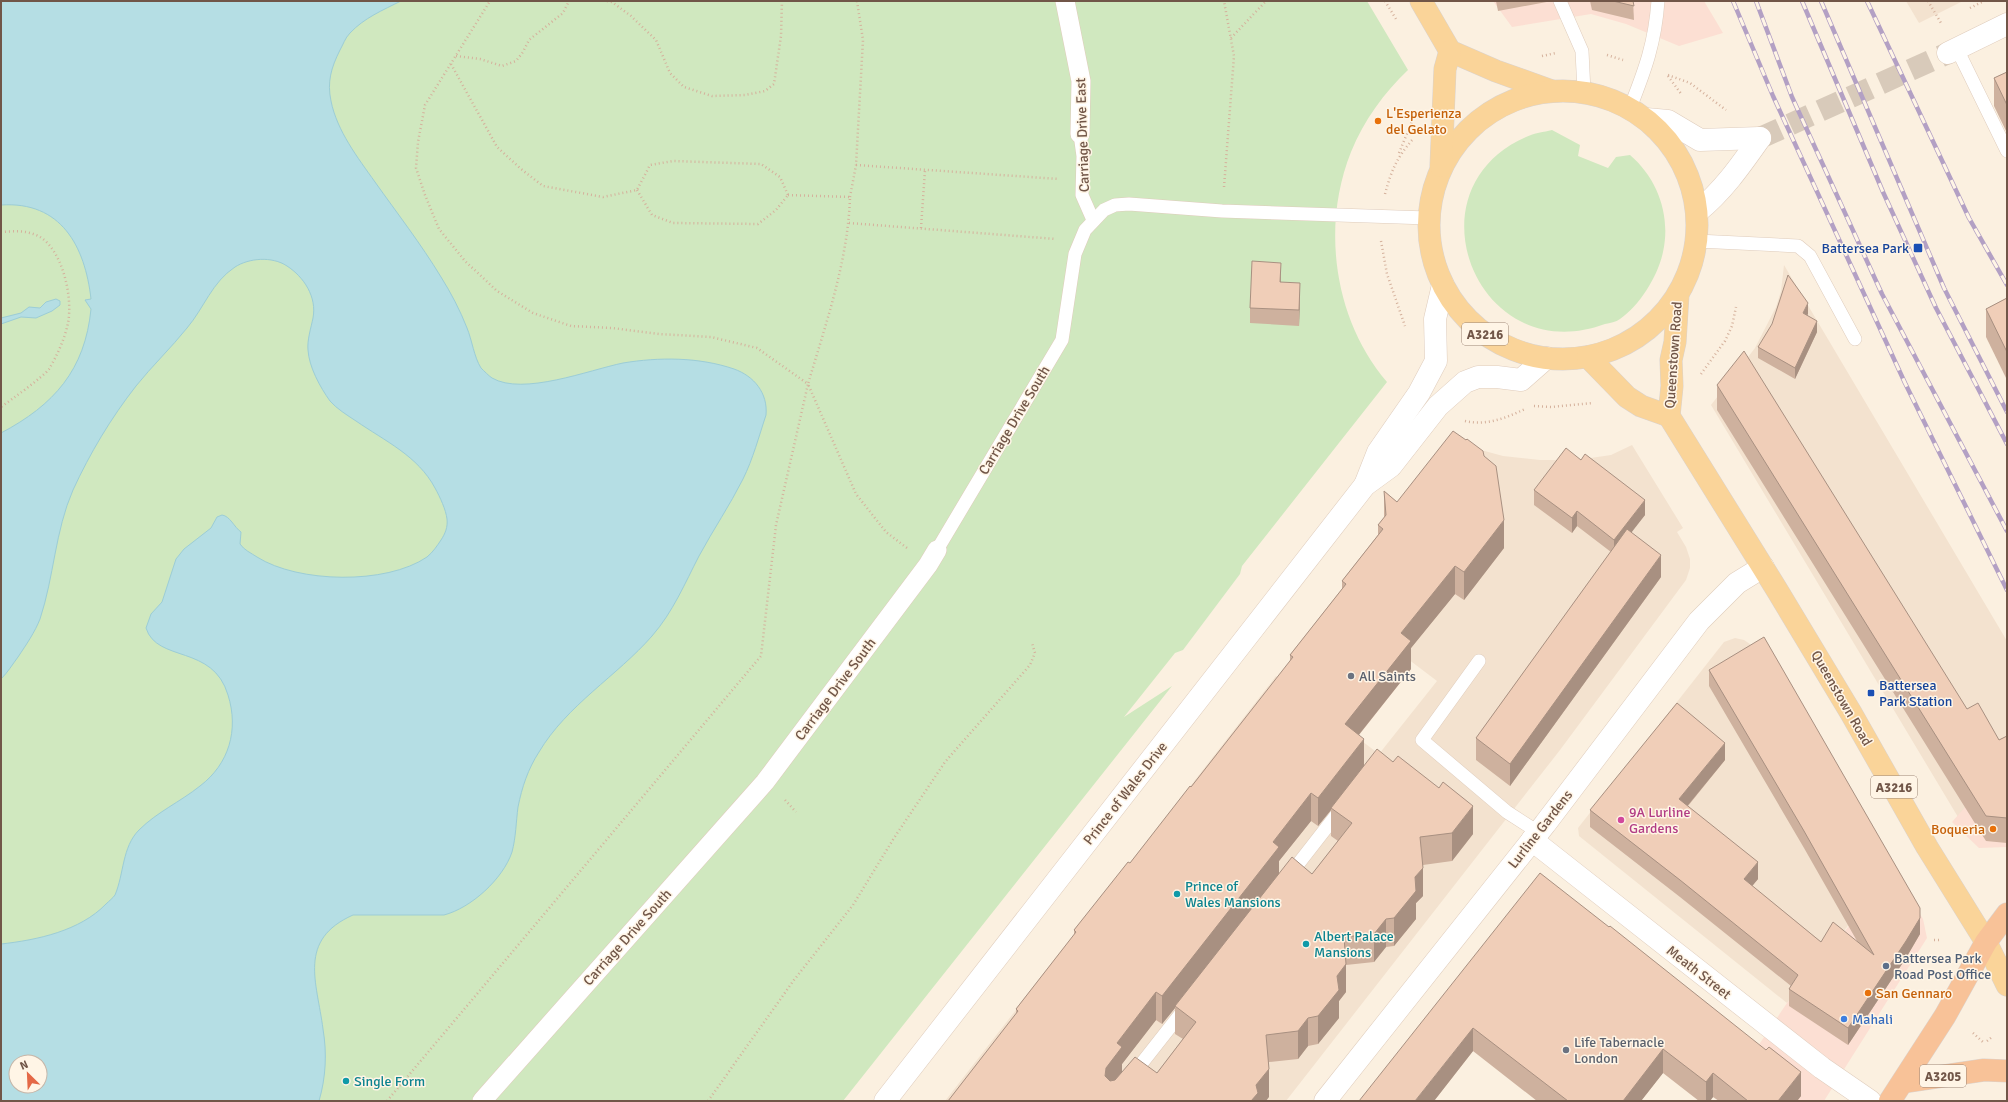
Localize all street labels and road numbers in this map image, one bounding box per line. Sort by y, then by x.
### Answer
street label: Carriage Drive East [1072,77,1093,193]
street label: Queenstown Road [1661,301,1686,409]
road number: A3216 [1462,323,1508,345]
street label: Carriage Drive South [975,363,1054,478]
street label: Carriage Drive South [791,635,879,744]
street label: Queenstown Road [1807,648,1876,749]
street label: Prince of Wales Drive [1080,738,1171,848]
road number: A3216 [1871,776,1917,798]
street label: Lurline Gardens [1505,787,1576,872]
street label: Carriage Drive South [580,886,675,989]
street label: Meath Street [1663,942,1734,1003]
road number: A3205 [1920,1065,1966,1087]

